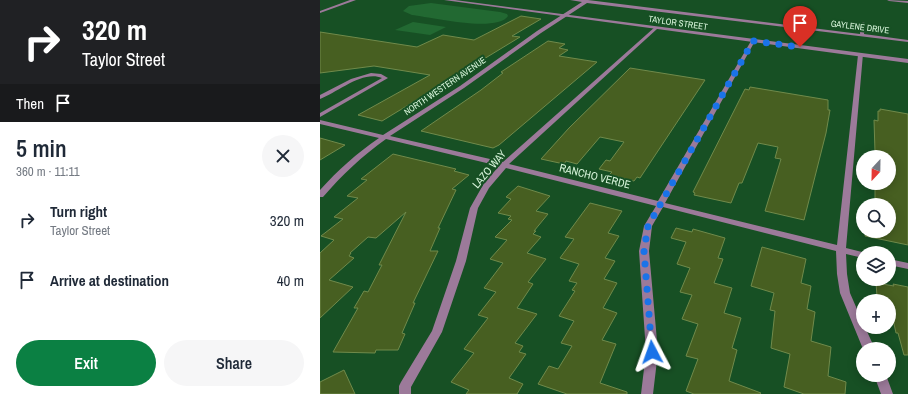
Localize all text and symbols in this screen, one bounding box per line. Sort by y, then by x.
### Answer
pin [783,6,817,47]
text: 320 m [82,11,147,49]
icon: arrive [789,12,811,34]
street label: TAYLOR STREET [648,13,709,33]
icon: right [16,16,68,68]
street label: GAYLENE DRIVE [830,17,890,37]
text: Taylor Street [82,47,165,72]
street label: NORTH WESTERN AVENUE [402,54,488,118]
icon: arrive [52,92,74,114]
text: Then [16,93,44,114]
text: 5 min [16,132,67,164]
button: close [262,135,304,177]
street label: LAZO WAY [469,147,509,191]
north arrow [856,150,896,190]
map controls [856,150,896,382]
street label: RANCHO VERDE [558,160,632,192]
text: 360 m · 11:11 [16,163,80,180]
button: search [856,198,896,238]
text: Turn right [50,201,107,222]
icon: right [16,209,38,231]
text: 320 m [270,210,304,231]
text: Taylor Street [50,222,110,239]
button: layers [856,246,896,286]
icon: arrive [16,269,38,291]
text: Arrive at destination [50,270,169,291]
text: 40 m [277,270,304,291]
button: + [856,294,896,334]
position arrow [631,331,673,373]
button: Exit [16,340,156,386]
button: Share [164,340,304,386]
button: − [856,342,896,382]

